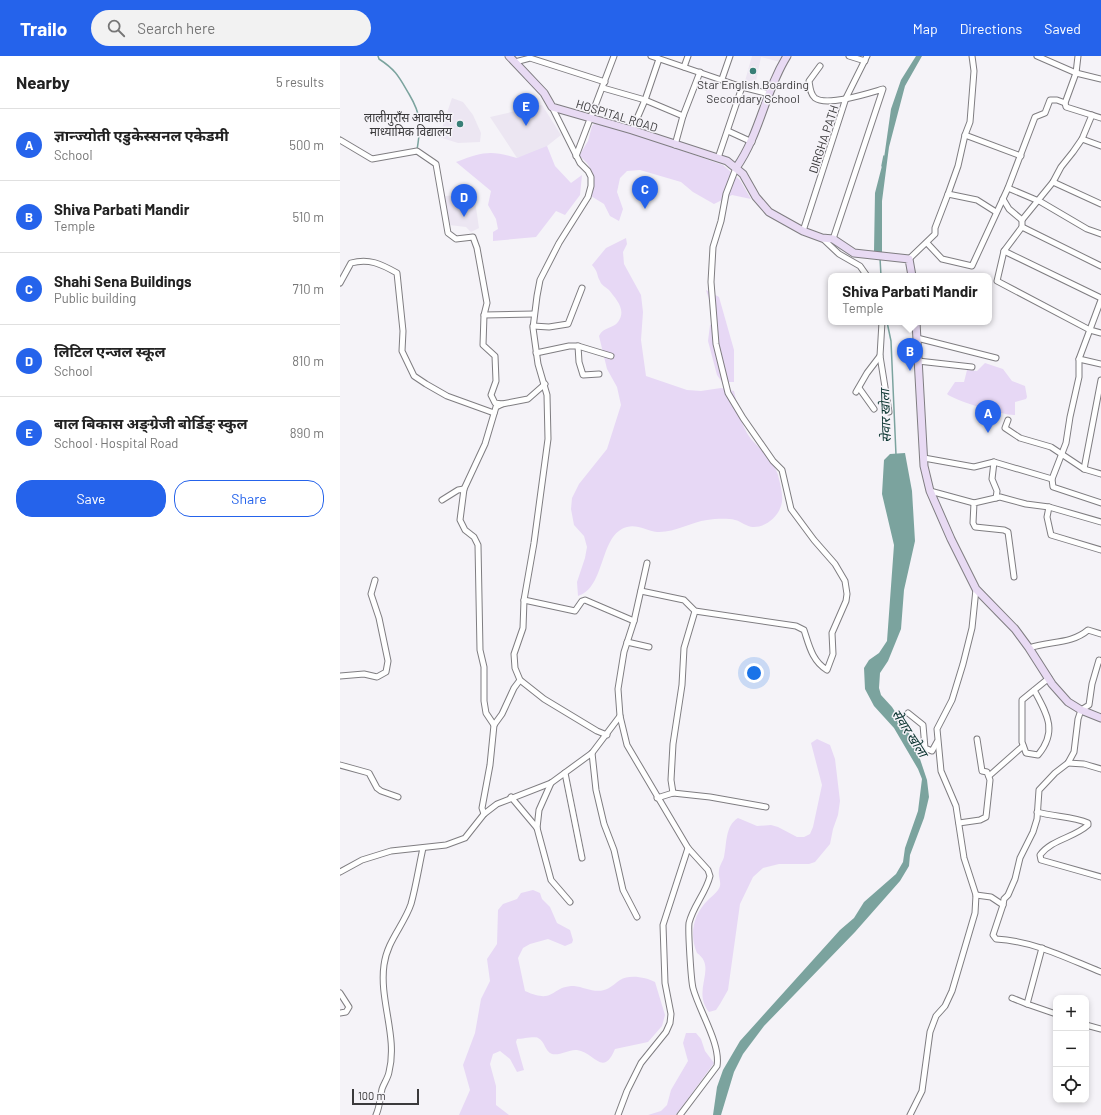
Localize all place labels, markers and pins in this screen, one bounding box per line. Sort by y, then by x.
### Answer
marker: Star English Boarding Secondary School [748,66,758,76]
place label: Star English Boarding Secondary School [697,77,809,105]
pin: E [513,93,539,126]
place label: लालीगुराँस आवासीय माध्यामिक विद्यालय [364,110,453,138]
marker: लालीगुराँस आवासीय माध्यामिक विद्यालय [455,119,465,129]
pin: C [632,176,658,209]
pin: D [451,184,477,217]
pin: B [897,338,923,371]
pin: A [975,400,1001,433]

